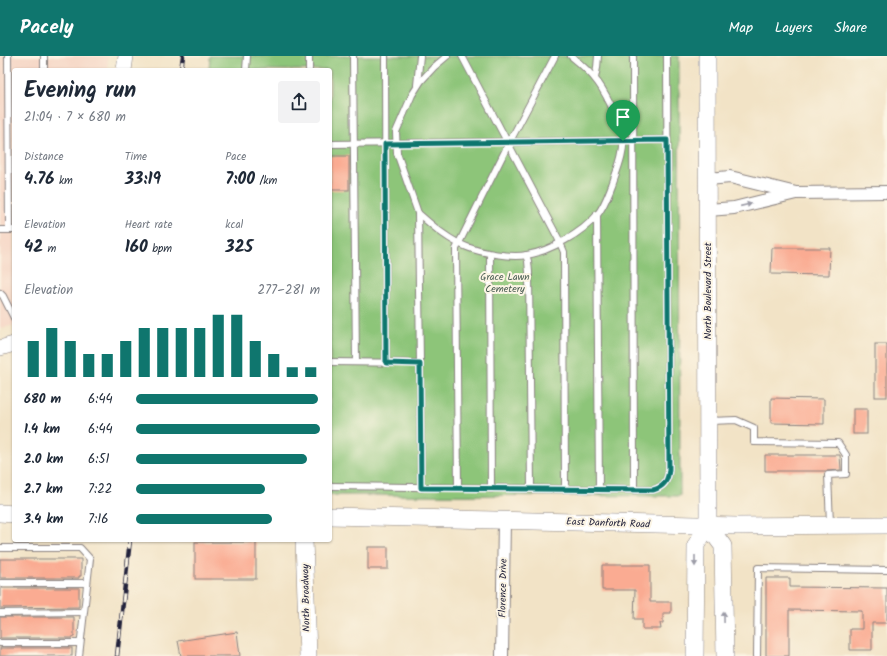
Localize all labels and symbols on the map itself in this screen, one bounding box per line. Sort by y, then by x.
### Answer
pin [606,100,640,141]
one-way arrow [740,202,753,208]
street label: North Boulevard Street [700,242,716,340]
park label: Grace Lawn Cemetery [480,269,530,297]
street label: East Danforth Road [566,514,651,532]
one-way arrow [692,555,699,567]
street label: Florence Drive [494,558,512,618]
street label: North Broadway [297,564,315,632]
one-way arrow [721,610,727,623]

